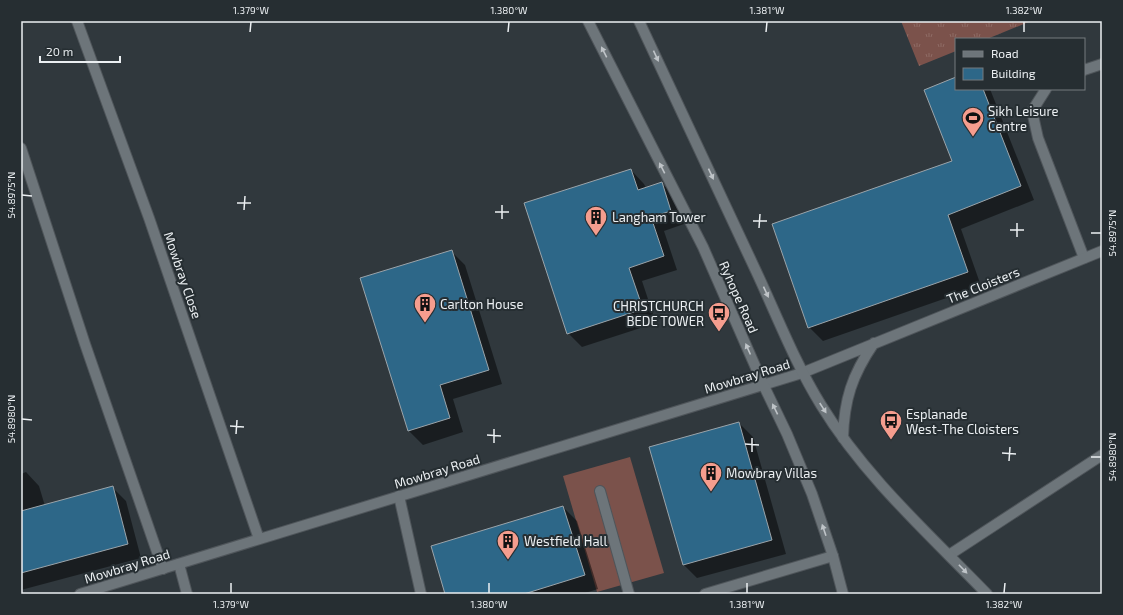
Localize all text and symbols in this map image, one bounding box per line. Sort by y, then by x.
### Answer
text: 1.379°W [233,4,269,16]
text: 1.380°W [490,4,528,16]
text: 1.381°W [750,4,785,16]
text: 1.382°W [1006,4,1043,16]
scale bar [40,38,120,64]
legend [955,38,1085,90]
text: 20 m [46,44,73,58]
one-way arrow [600,46,607,58]
text: Road [991,46,1019,60]
one-way arrow [653,51,659,62]
text: Building [991,66,1036,80]
place label: Sikh Leisure Centre [988,103,1059,134]
sports icon: Sikh Leisure Centre [960,105,986,138]
one-way arrow [659,162,666,173]
one-way arrow [708,168,714,180]
text: 54.8975°N [5,172,17,218]
building icon: Langham Tower [583,204,609,237]
place label: Langham Tower [612,209,706,225]
text: 54.8975°N [1106,210,1118,256]
street label: Mowbray Close [161,229,205,321]
street label: Ryhope Road [716,258,762,336]
street label: The Cloisters [944,263,1022,307]
one-way arrow [763,286,769,298]
building icon: Carlton House [412,291,438,324]
place label: Carlton House [440,296,523,312]
place label: CHRISTCHURCH BEDE TOWER [613,298,704,329]
bus stop icon: CHRISTCHURCH BEDE TOWER [706,300,732,333]
one-way arrow [744,342,750,354]
street label: Mowbray Road [702,355,792,397]
text: 54.8980°N [5,395,17,443]
one-way arrow [819,403,827,413]
one-way arrow [772,404,778,415]
place label: Esplanade West-The Cloisters [906,406,1019,437]
bus stop icon: Esplanade West-The Cloisters [878,408,904,441]
text: 54.8980°N [1106,433,1118,481]
street label: Mowbray Road [392,450,482,492]
building icon: Mowbray Villas [698,460,724,493]
place label: Mowbray Villas [726,465,817,481]
one-way arrow [821,524,827,536]
building icon: Westfield Hall [495,528,521,561]
place label: Westfield Hall [524,533,607,549]
street label: Mowbray Road [82,545,172,587]
one-way arrow [958,564,968,574]
text: 1.379°W [213,598,249,610]
text: 1.380°W [470,598,508,610]
text: 1.381°W [730,598,765,610]
text: 1.382°W [986,598,1023,610]

